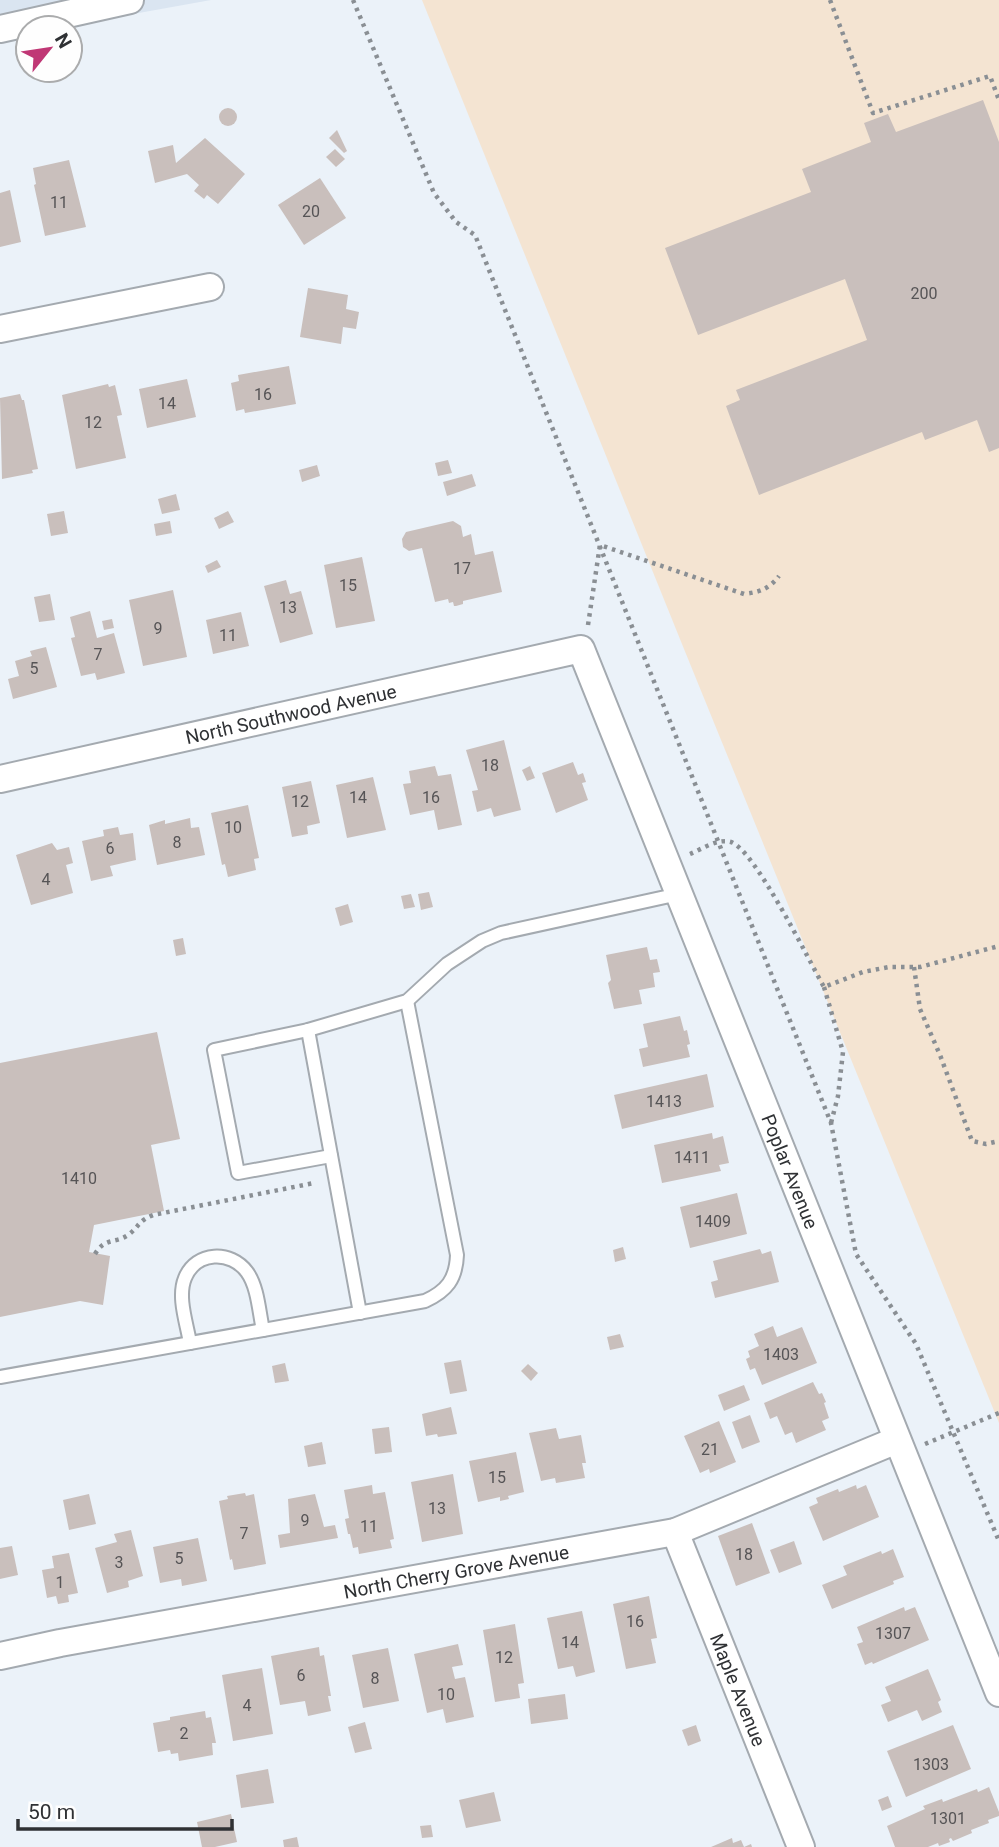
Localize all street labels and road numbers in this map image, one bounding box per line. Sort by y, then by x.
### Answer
street label: North Southwood Avenue [183,680,399,749]
street label: Poplar Avenue [756,1111,823,1232]
street label: North Cherry Grove Avenue [342,1540,571,1604]
street label: Maple Avenue [705,1630,770,1750]

